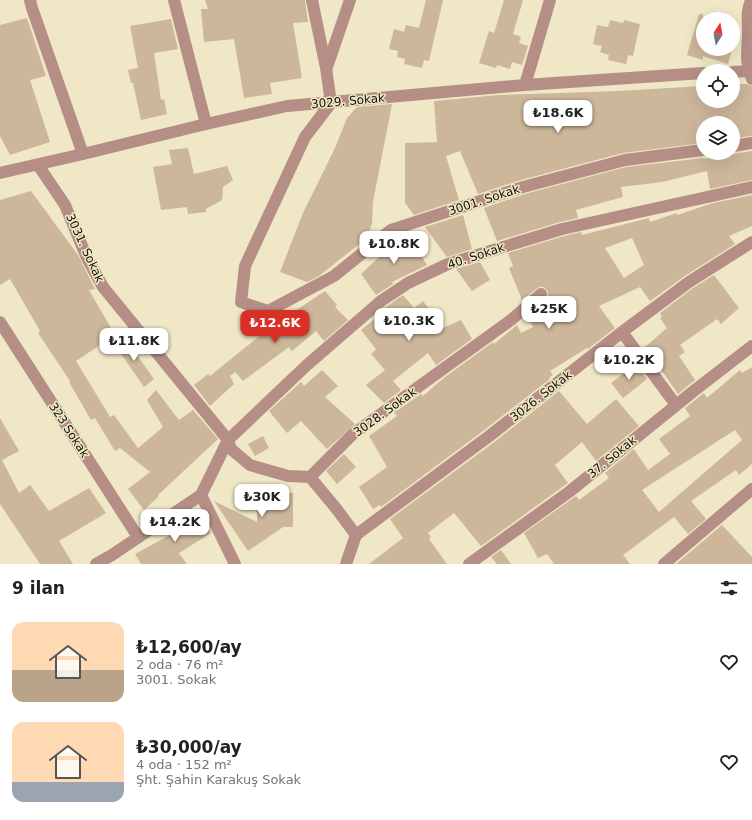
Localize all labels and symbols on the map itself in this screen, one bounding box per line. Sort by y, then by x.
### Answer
north arrow [696,12,740,56]
street label: 3029. Sokak [310,91,386,111]
pin: ₺18.6K [525,100,591,134]
street label: 3001. Sokak [447,182,521,218]
street label: 3031. Sokak [63,211,107,285]
pin: ₺10.8K [361,231,427,265]
street label: 40. Sokak [446,240,506,272]
pin: ₺25K [525,296,573,330]
pin: ₺10.3K [376,308,442,342]
pin: ₺12.6K [242,310,308,344]
pin: ₺11.8K [101,328,167,362]
pin: ₺10.2K [596,347,662,381]
street label: 3026. Sokak [507,368,575,424]
street label: 3028. Sokak [351,385,419,439]
street label: 323 Sokak [46,400,92,460]
street label: 37. Sokak [585,433,639,481]
pin: ₺30K [238,484,286,518]
pin: ₺14.2K [142,509,208,543]

